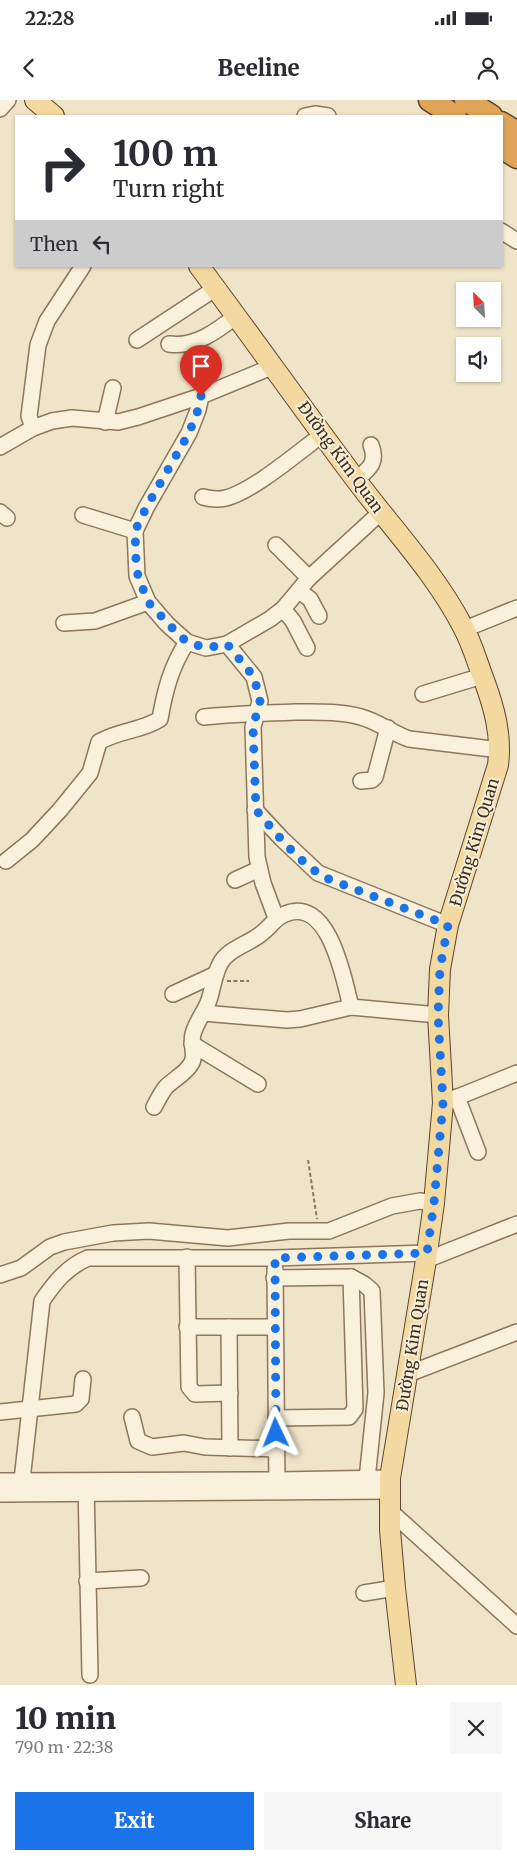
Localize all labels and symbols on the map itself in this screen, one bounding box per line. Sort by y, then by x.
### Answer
north arrow [456,282,501,328]
pin [180,345,222,396]
street label: Đường Kim Quan [294,397,388,517]
street label: Đường Kim Quan [445,775,503,909]
street label: Đường Kim Quan [392,1277,432,1412]
position arrow [249,1406,301,1458]

